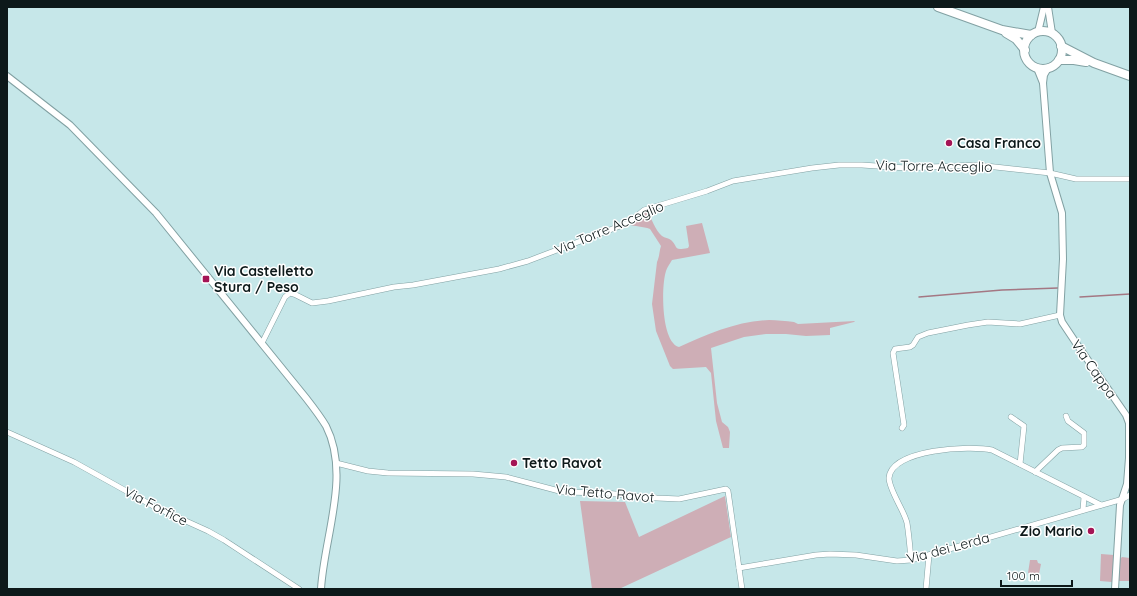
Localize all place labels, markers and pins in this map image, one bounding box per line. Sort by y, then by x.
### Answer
place label: Casa Franco [957,134,1041,152]
marker: Casa Franco [944,138,954,148]
place label: Via Castelletto Stura / Peso [214,262,314,296]
marker: Via Castelletto Stura / Peso [201,274,211,284]
place label: Tetto Ravot [522,454,602,472]
marker: Tetto Ravot [509,458,519,468]
place label: Zio Mario [1020,522,1083,540]
marker: Zio Mario [1086,526,1096,536]

